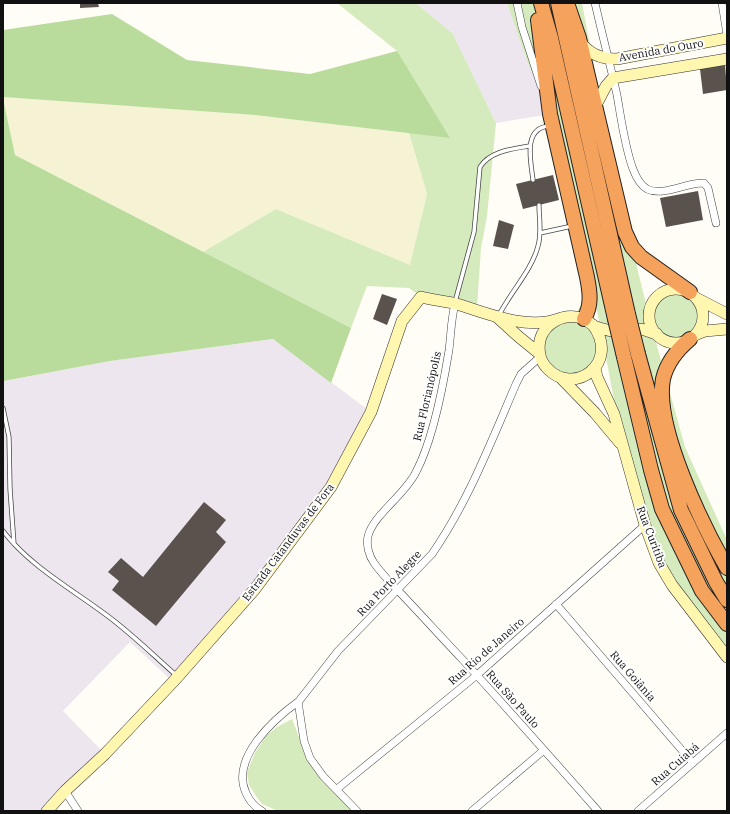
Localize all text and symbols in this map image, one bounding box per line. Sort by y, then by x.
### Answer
street label: Avenida do Ouro [617,36,705,64]
street label: Rua Florianópolis [410,350,444,442]
street label: Estrada Catanduvas de Fora [239,480,337,604]
street label: Rua Curitiba [634,504,670,570]
street label: Rua Porto Alegre [354,547,424,619]
street label: Rua Rio de Janeiro [445,614,527,688]
street label: Rua Goiânia [607,648,659,704]
street label: Rua São Paulo [483,667,543,731]
street label: Rua Cuiabá [648,739,702,789]

